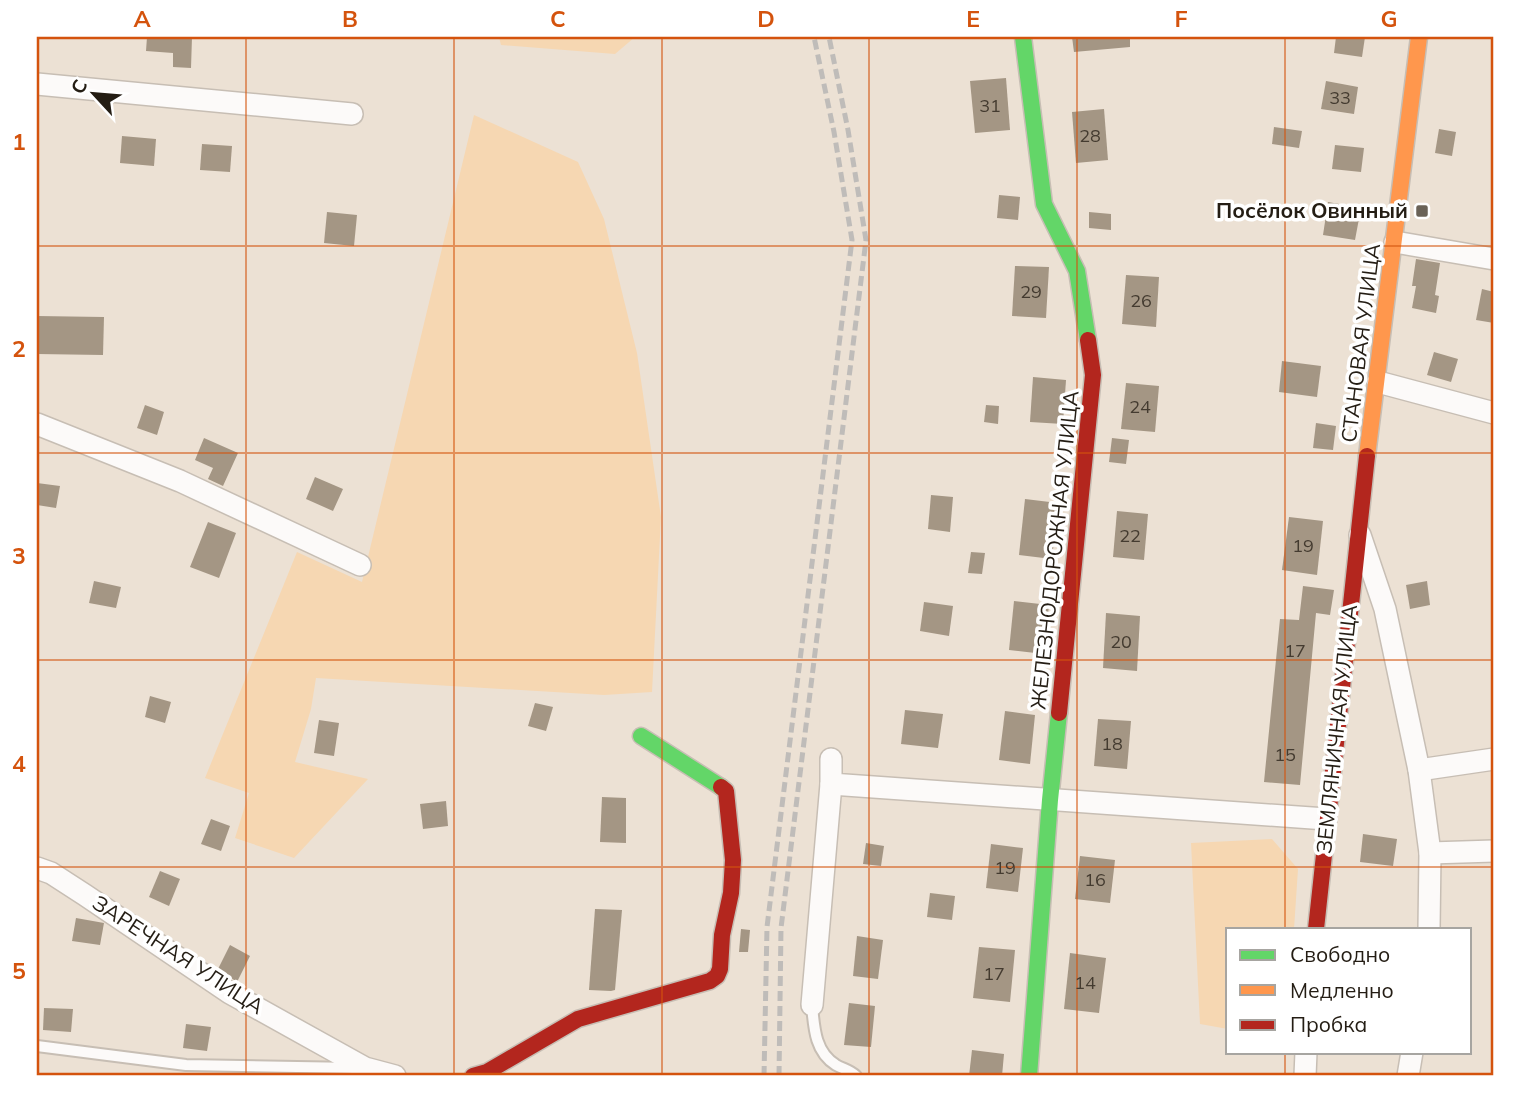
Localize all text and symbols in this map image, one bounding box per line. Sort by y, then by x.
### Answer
text: A [133,4,151,33]
text: B [342,4,358,33]
text: C [550,4,566,33]
text: D [757,4,775,33]
text: E [966,4,980,33]
text: F [1174,4,1188,33]
text: G [1380,4,1398,33]
north arrow [60,60,130,130]
text: С [65,75,92,98]
house number: 33 [1329,86,1351,109]
house number: 31 [979,94,1001,117]
house number: 28 [1079,124,1101,147]
text: 1 [12,127,26,156]
place label: Посёлок Овинный [1216,197,1408,223]
marker: Посёлок Овинный [1414,203,1430,219]
street label: СТАНОВАЯ УЛИЦА [1335,241,1385,444]
house number: 29 [1020,280,1042,303]
house number: 26 [1130,289,1152,312]
text: 2 [12,334,26,363]
street label: ЖЕЛЕЗНОДОРОЖНАЯ УЛИЦА [1024,389,1084,710]
house number: 24 [1129,395,1151,418]
house number: 22 [1119,524,1141,547]
house number: 19 [1292,534,1314,557]
text: 3 [12,541,26,570]
street label: ЗЕМЛЯНИЧНАЯ УЛИЦА [1310,603,1362,855]
house number: 20 [1110,630,1132,653]
house number: 17 [1284,639,1306,662]
house number: 18 [1101,732,1123,755]
house number: 15 [1274,743,1296,766]
text: 4 [12,749,26,778]
house number: 19 [994,856,1016,879]
house number: 16 [1084,868,1106,891]
street label: ЗАРЕЧНАЯ УЛИЦА [88,889,269,1020]
legend [1226,928,1472,1054]
text: Свободно [1290,941,1390,967]
text: 5 [12,956,26,985]
house number: 17 [983,962,1005,985]
house number: 14 [1074,971,1096,994]
text: Медленно [1290,977,1394,1003]
text: Пробка [1290,1011,1367,1037]

